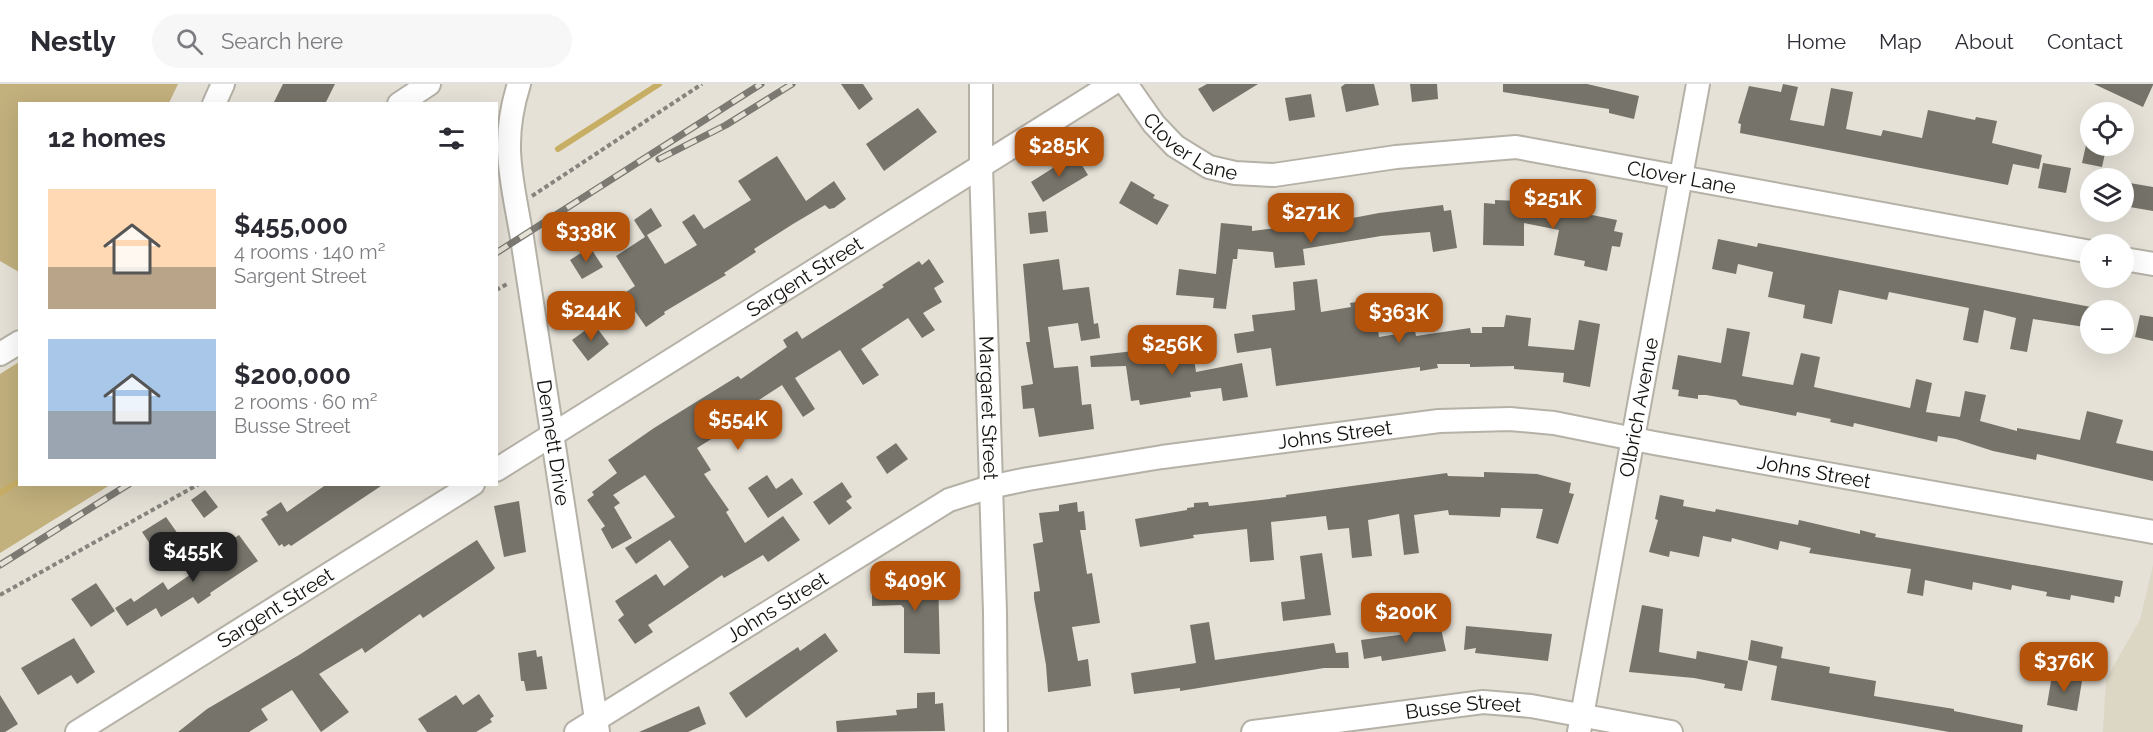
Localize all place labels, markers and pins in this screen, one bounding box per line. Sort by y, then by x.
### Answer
pin: $285K [1017,127,1101,178]
pin: $251K [1511,179,1595,230]
pin: $271K [1269,193,1353,244]
pin: $338K [544,212,628,263]
pin: $244K [549,291,633,342]
pin: $363K [1357,293,1441,344]
pin: $256K [1130,325,1214,376]
pin: $554K [696,400,780,451]
pin: $455K [151,532,235,583]
pin: $409K [873,561,957,612]
pin: $200K [1364,593,1448,644]
pin: $376K [2022,642,2106,693]

